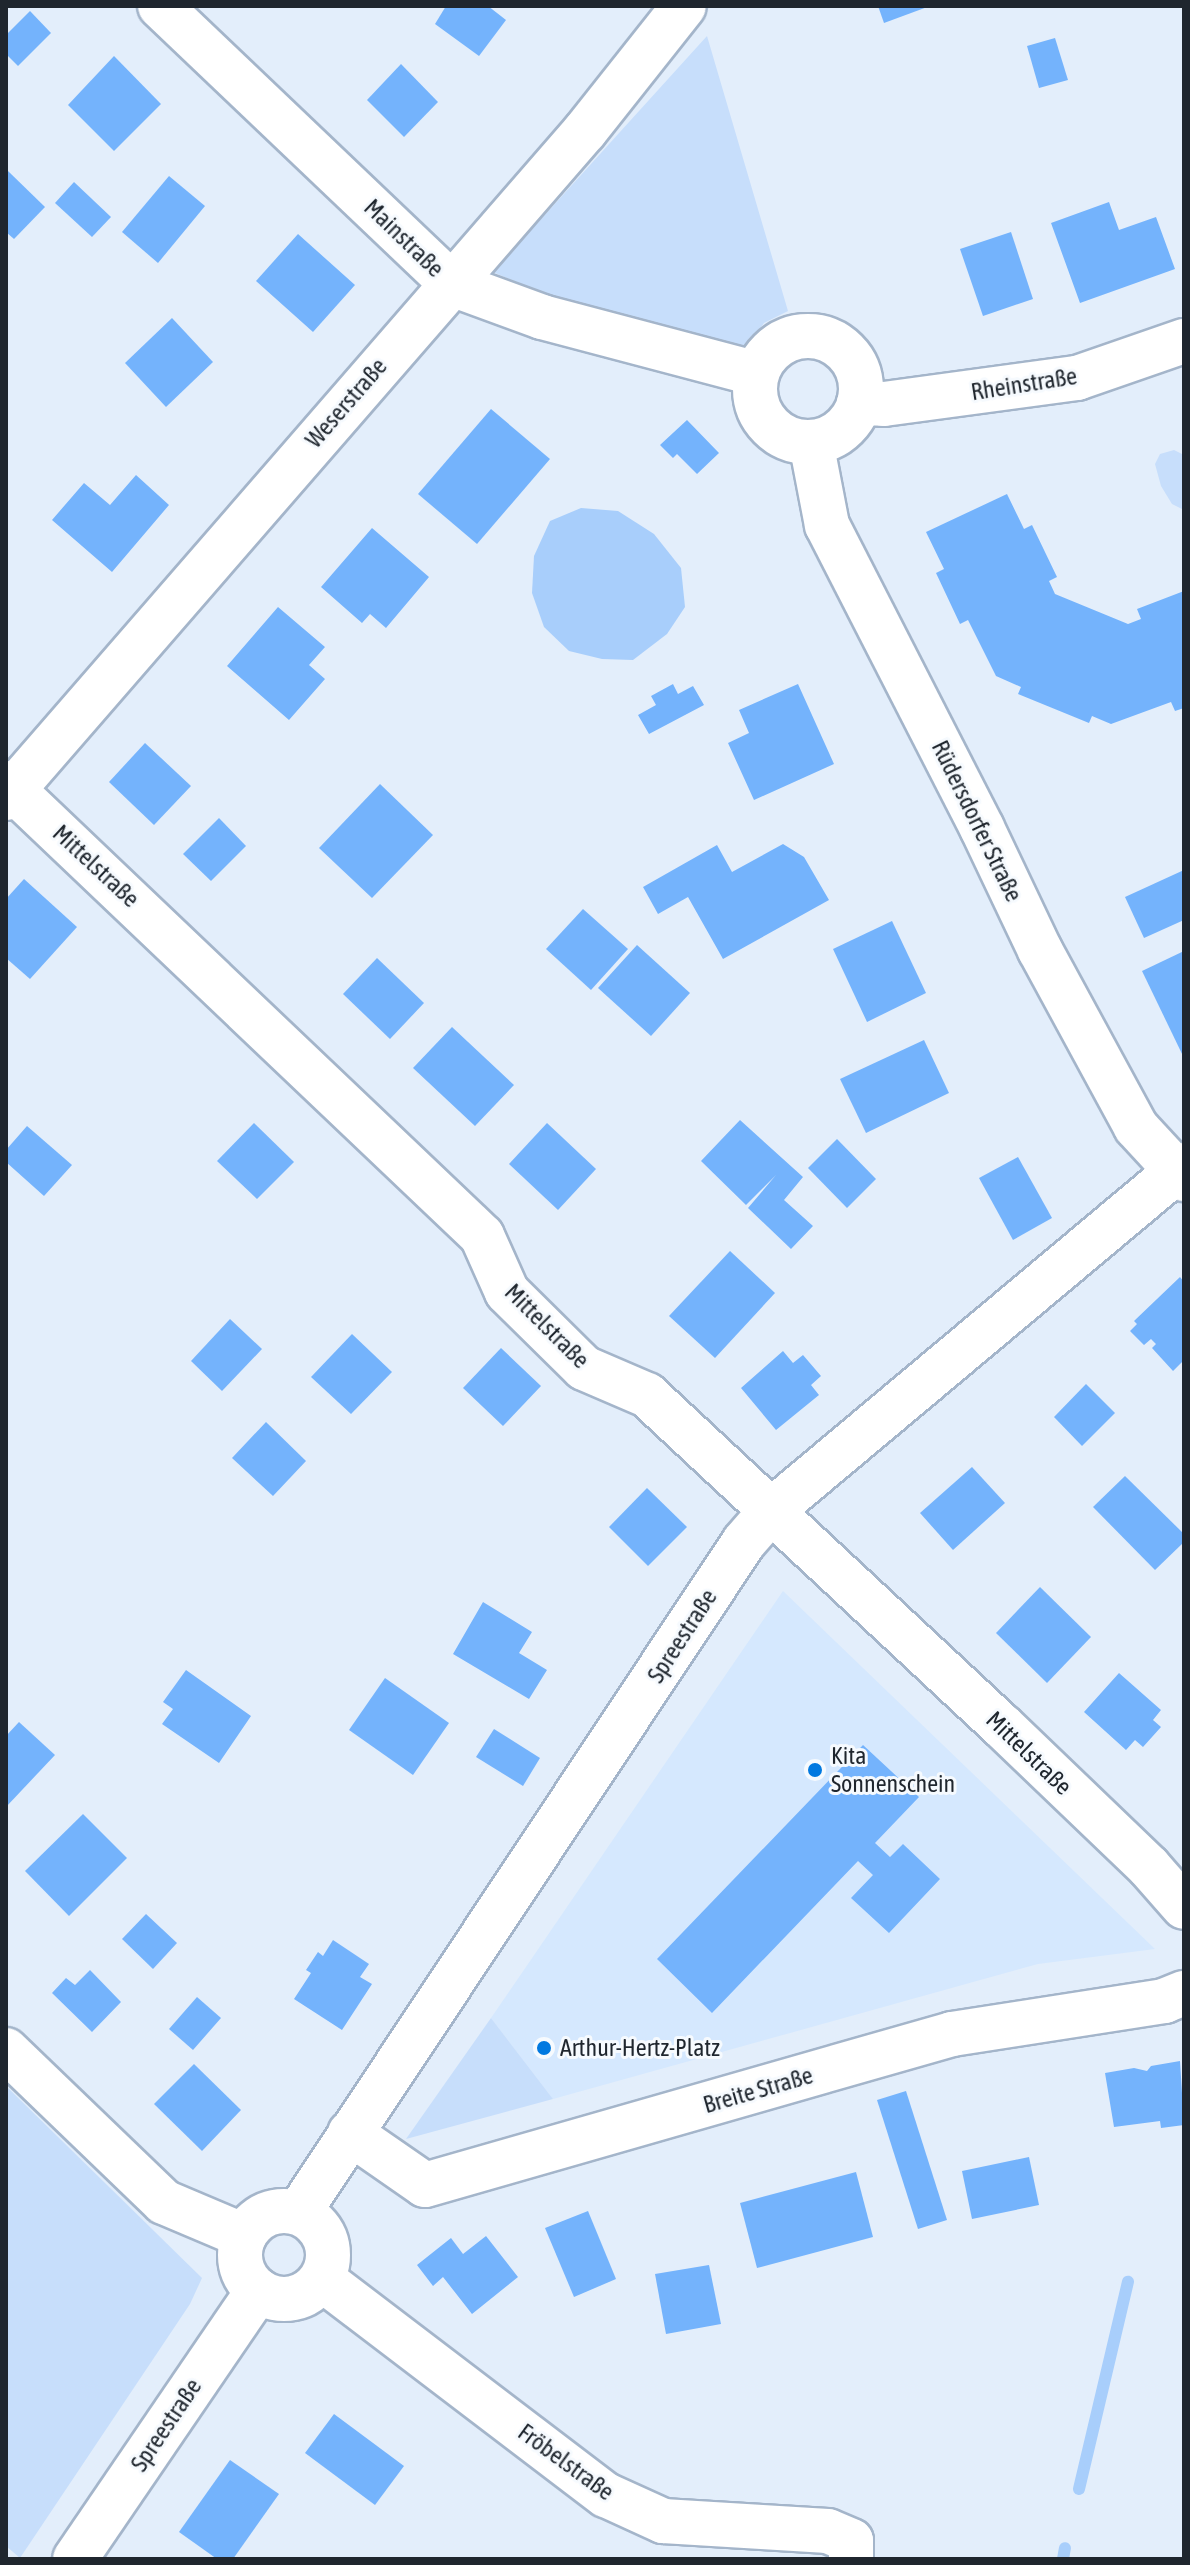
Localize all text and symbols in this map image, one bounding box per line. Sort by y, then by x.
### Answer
street label: Mainstraße [358,193,450,283]
street label: Weserstraße [299,352,393,454]
street label: Rheinstraße [969,361,1079,407]
street label: Rüdersdorfer Straße [926,736,1028,906]
street label: Mittelstraße [47,819,145,913]
street label: Mittelstraße [499,1278,595,1374]
street label: Spreestraße [641,1584,723,1688]
street label: Mittelstraße [980,1705,1078,1801]
place label: Kita Sonnenschein [831,1742,955,1798]
marker: Kita Sonnenschein [806,1761,824,1779]
place label: Arthur-Hertz-Platz [560,2034,720,2062]
marker: Arthur-Hertz-Platz [535,2039,553,2057]
street label: Breite Straße [700,2061,816,2119]
street label: Spreestraße [125,2373,207,2477]
street label: Fröbelstraße [512,2418,620,2506]

